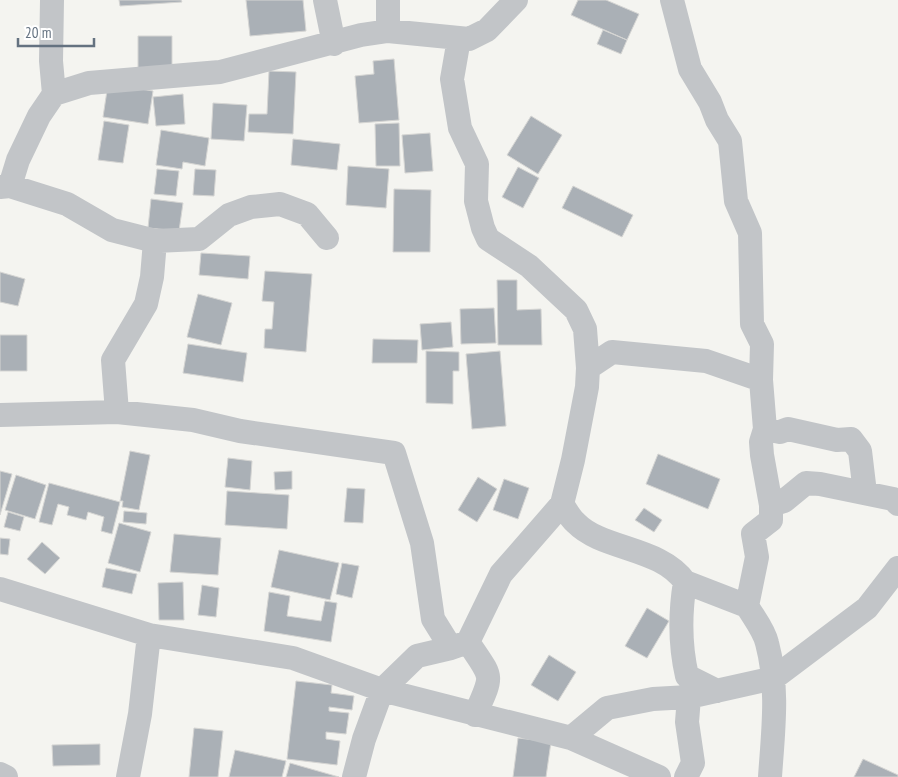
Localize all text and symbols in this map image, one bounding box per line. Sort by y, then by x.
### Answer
scale bar [18,15,94,47]
text: 20 m [25,23,51,42]

